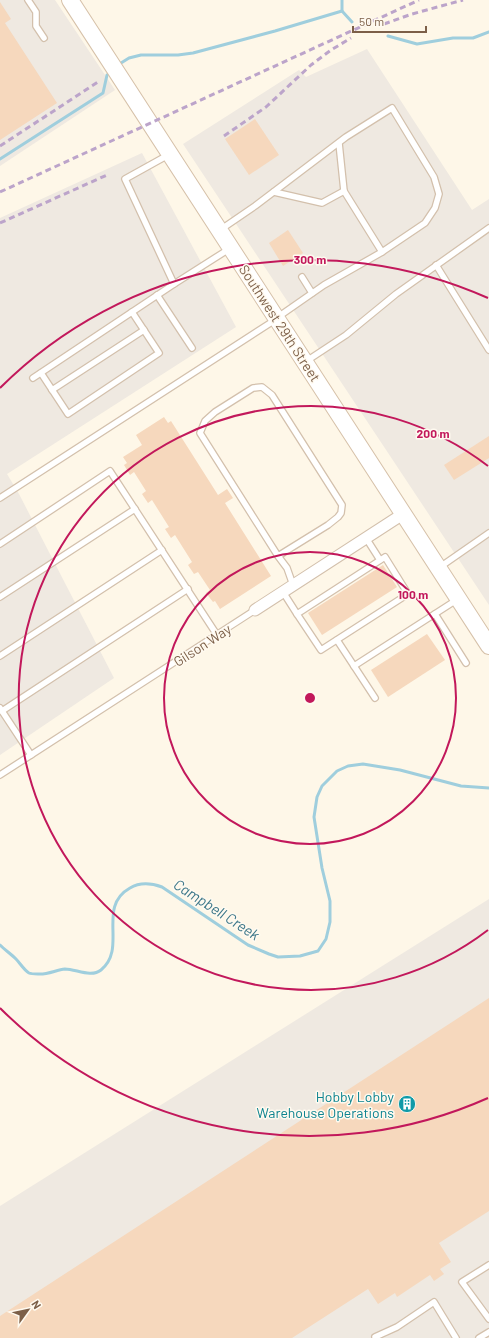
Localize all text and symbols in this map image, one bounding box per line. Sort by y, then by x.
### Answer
scale bar [353,8,426,34]
text: 50 m [359,14,384,28]
text: 300 m [294,252,326,266]
street label: Southwest 29th Street [236,261,324,385]
text: 200 m [417,426,449,440]
text: 100 m [398,587,428,601]
street label: Gilson Way [170,620,234,670]
centre of rings [303,691,317,705]
water label: Campbell Creek [171,875,264,944]
place label: Hobby Lobby Warehouse Operations [257,1088,395,1121]
building icon: Hobby Lobby Warehouse Operations [397,1094,417,1114]
north arrow [8,1290,48,1330]
text: N [29,1298,44,1311]

